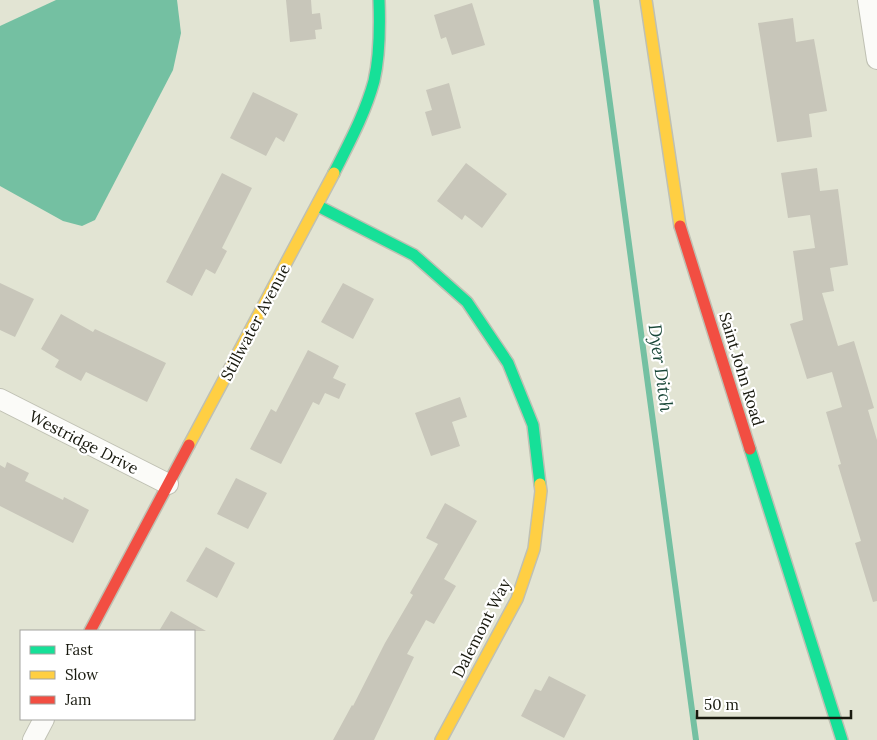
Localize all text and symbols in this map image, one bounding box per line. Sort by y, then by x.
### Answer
street label: Stillwater Avenue [216,260,294,384]
street label: Saint John Road [715,310,769,429]
water label: Dyer Ditch [643,323,679,414]
street label: Westridge Drive [26,406,142,478]
street label: Dalemont Way [447,575,515,681]
legend [20,630,195,720]
text: Fast [65,640,93,659]
text: Slow [65,665,98,684]
scale bar [697,688,851,720]
text: Jam [64,690,92,709]
text: 50 m [704,695,739,714]

